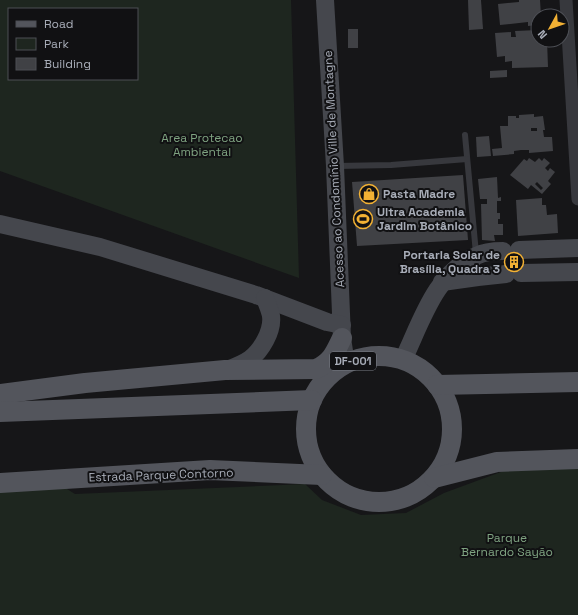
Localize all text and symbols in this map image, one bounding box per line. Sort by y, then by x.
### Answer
legend [8,8,138,80]
north arrow [530,8,570,48]
text: Road [44,16,73,32]
text: N [535,27,550,42]
text: Park [44,36,69,52]
street label: Acesso ao Condomínio Ville de Montagne [320,50,348,288]
text: Building [44,56,91,72]
park label: Area Protecao Ambiental [161,130,243,160]
shop icon: Pasta Madre [358,183,380,205]
place label: Pasta Madre [383,186,455,202]
place label: Ultra Academia Jardim Botânico [377,204,472,234]
sports icon: Ultra Academia Jardim Botânico [352,208,374,230]
place label: Portaria Solar de Brasília, Quadra 3 [400,247,500,277]
building icon: Portaria Solar de Brasília, Quadra 3 [503,251,525,273]
road number: DF-001 [330,352,376,370]
street label: Estrada Parque Contorno [88,464,234,486]
park label: Parque Bernardo Sayão [461,530,553,560]

